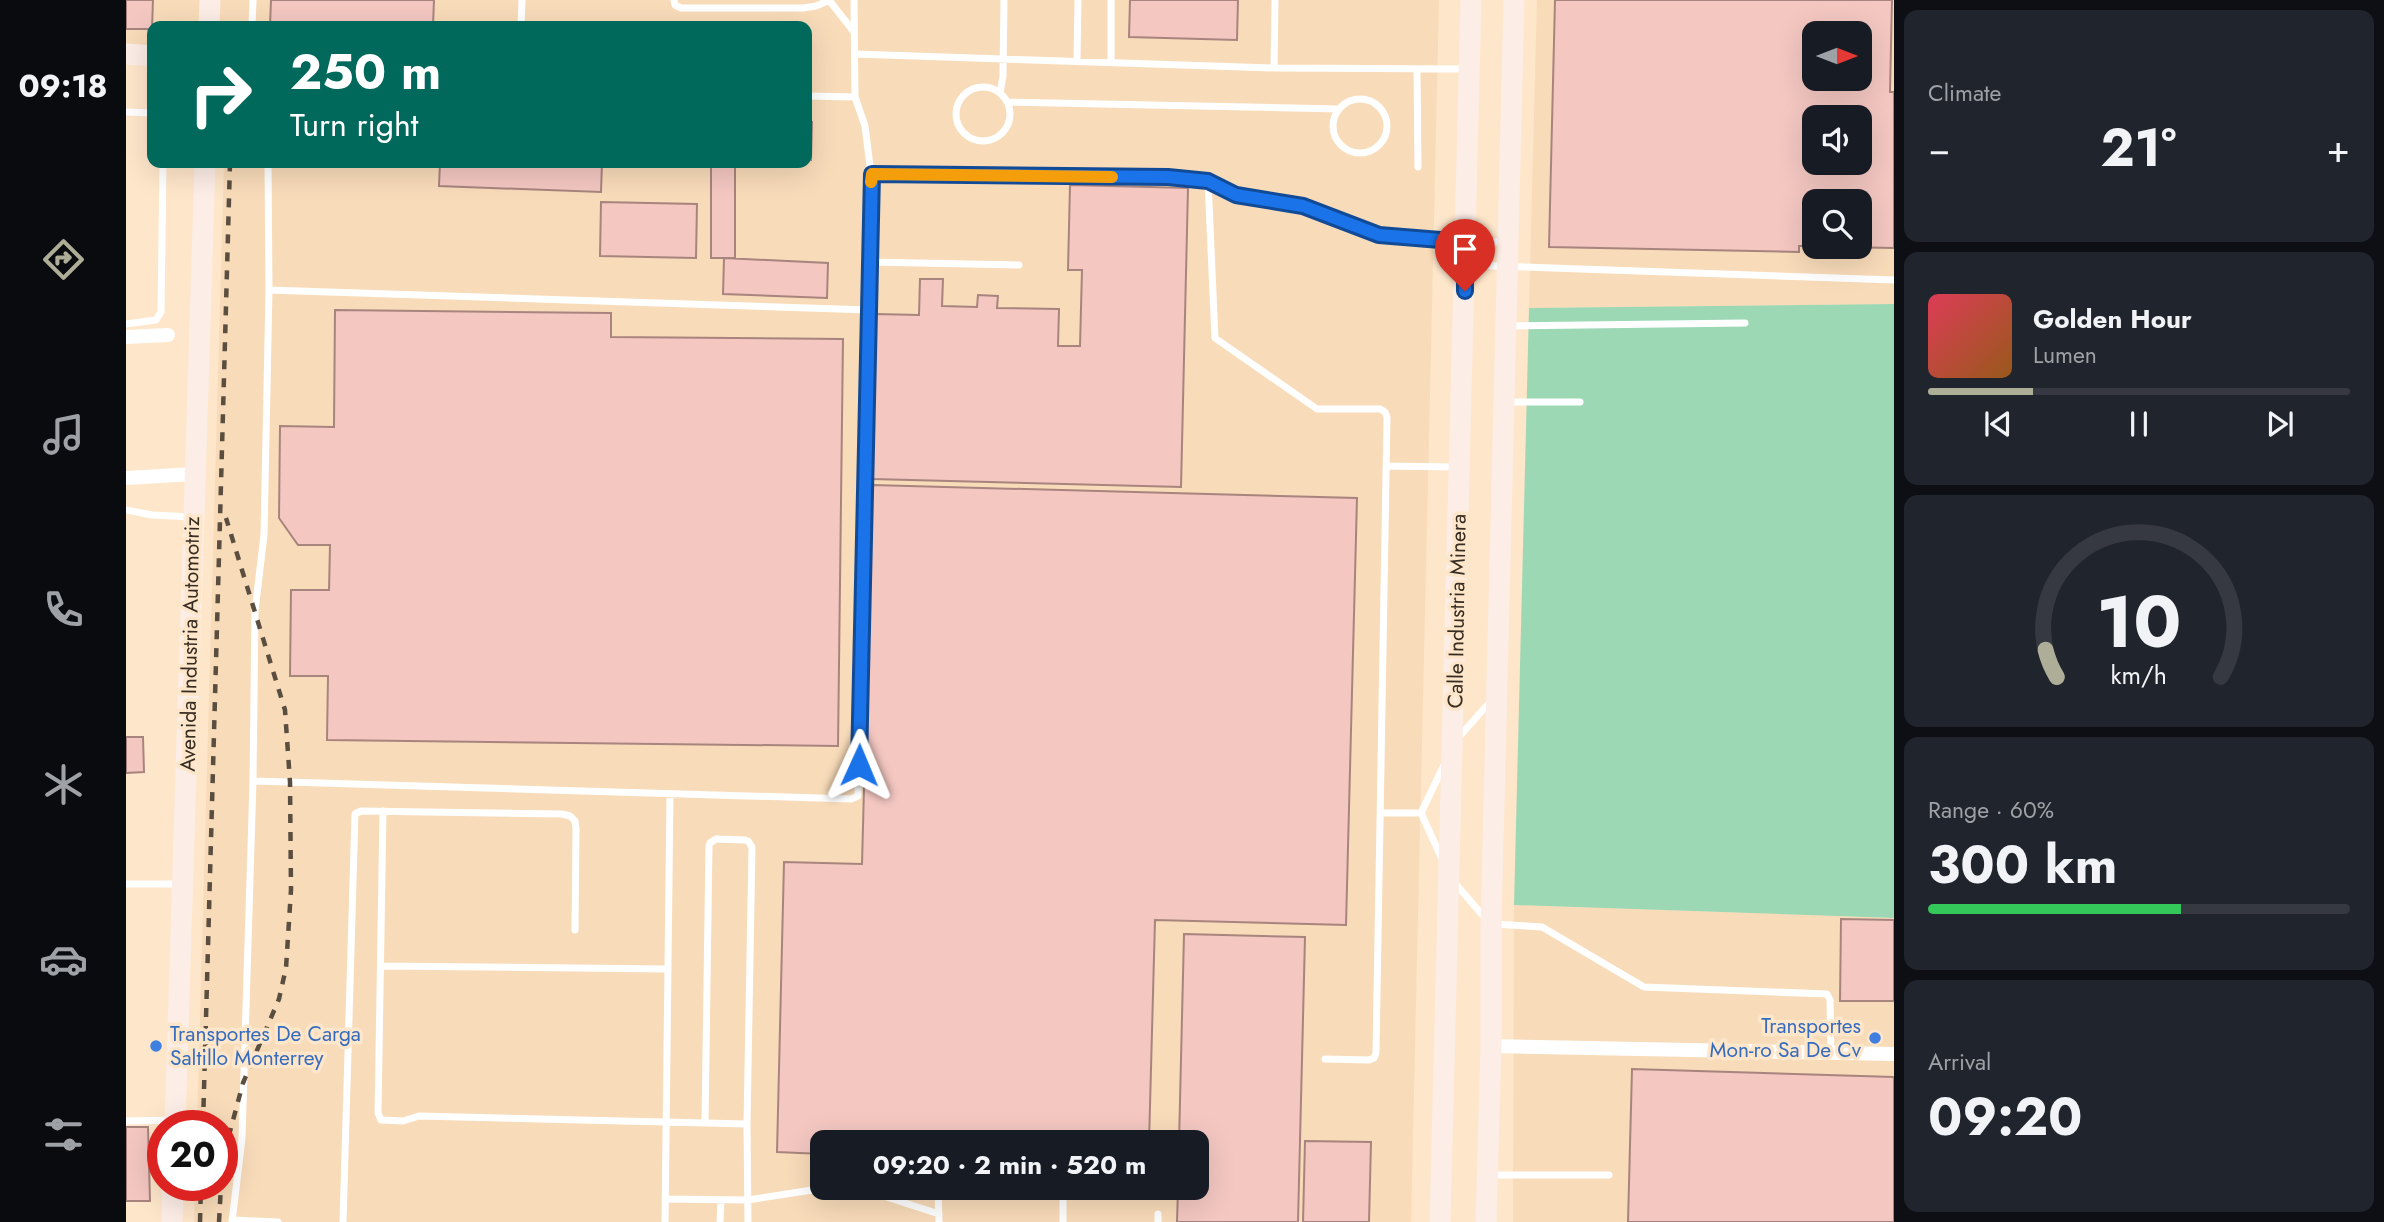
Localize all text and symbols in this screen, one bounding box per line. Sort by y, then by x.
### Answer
north arrow [1802,21,1872,91]
map controls [1802,21,1872,259]
text: 250 m [290,37,441,107]
icon: right [175,49,266,140]
text: 09:18 [18,63,108,109]
text: Climate [1928,76,2001,110]
text: Turn right [290,102,419,148]
button: sound [1802,105,1872,175]
text: 21° [2101,110,2177,186]
text: − [1928,121,1950,176]
text: + [2327,121,2350,176]
button: search [1802,189,1872,259]
pin [1435,219,1495,291]
icon: arrive [1446,230,1484,268]
icon: directions [39,235,88,284]
text: Golden Hour [2033,300,2192,338]
text: Lumen [2033,338,2097,372]
icon: previous [1979,405,2017,443]
icon: pause [2120,405,2158,443]
icon: next [2261,405,2299,443]
icon: music [39,410,88,459]
street label: Calle Industria Minera [1440,513,1474,709]
street label: Avenida Industria Automotriz [173,516,207,772]
text: 10 [2096,569,2182,674]
icon: phone [39,585,88,634]
text: km/h [2111,657,2167,693]
position arrow [822,728,896,802]
icon: climate [39,760,88,809]
text: Range · 60% [1928,793,2054,827]
text: 300 km [1928,827,2117,903]
icon: car [39,935,88,984]
place label: Transportes Mon-ro Sa De Cv [1710,1011,1862,1065]
place label: Transportes De Carga Saltillo Monterrey [170,1019,361,1073]
marker: Transportes Mon-ro Sa De Cv [1867,1030,1883,1046]
marker: Transportes De Carga Saltillo Monterrey [148,1038,164,1054]
text: Arrival [1928,1045,1991,1079]
text: 09:20 [1928,1079,2083,1155]
icon: filters [39,1110,88,1159]
speed limit sign: 20 [147,1110,238,1201]
text: 09:20 · 2 min · 520 m [873,1146,1146,1184]

